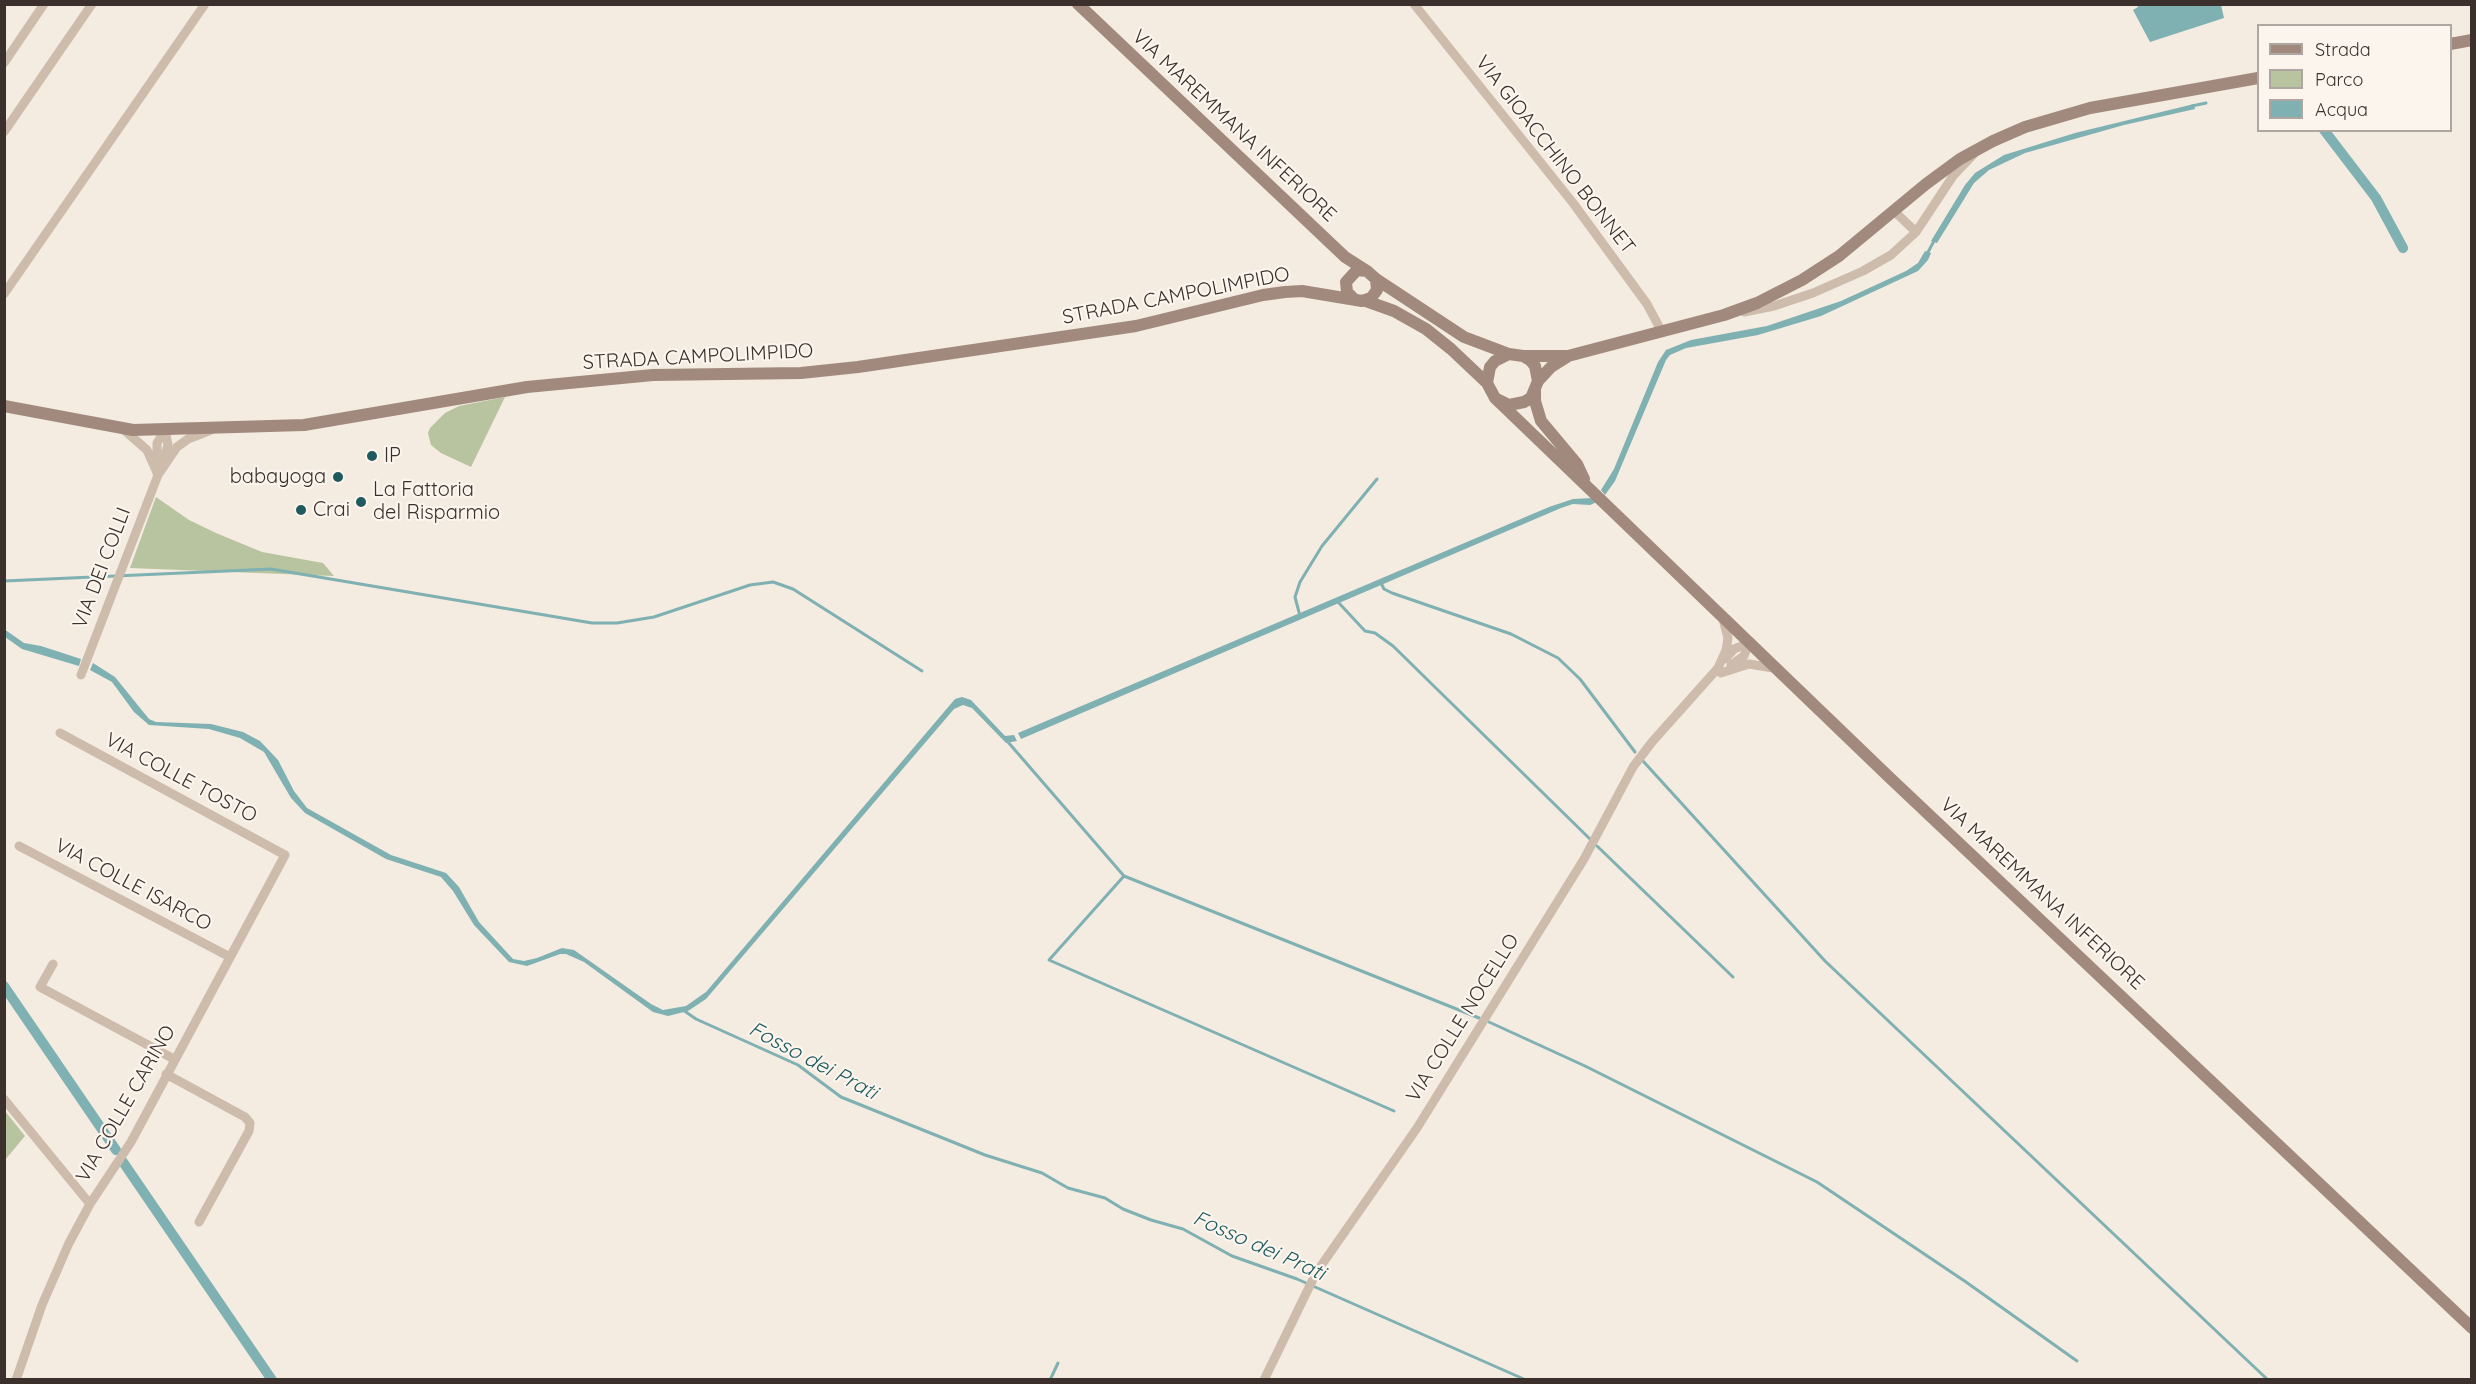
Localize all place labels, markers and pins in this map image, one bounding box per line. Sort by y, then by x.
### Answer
place label: IP [384,444,401,468]
marker: IP [365,449,379,463]
place label: babayoga [230,465,326,489]
marker: babayoga [331,470,345,484]
place label: La Fattoria del Risparmio [373,478,500,525]
marker: La Fattoria del Risparmio [354,495,368,509]
place label: Crai [313,498,350,522]
marker: Crai [294,503,308,517]

